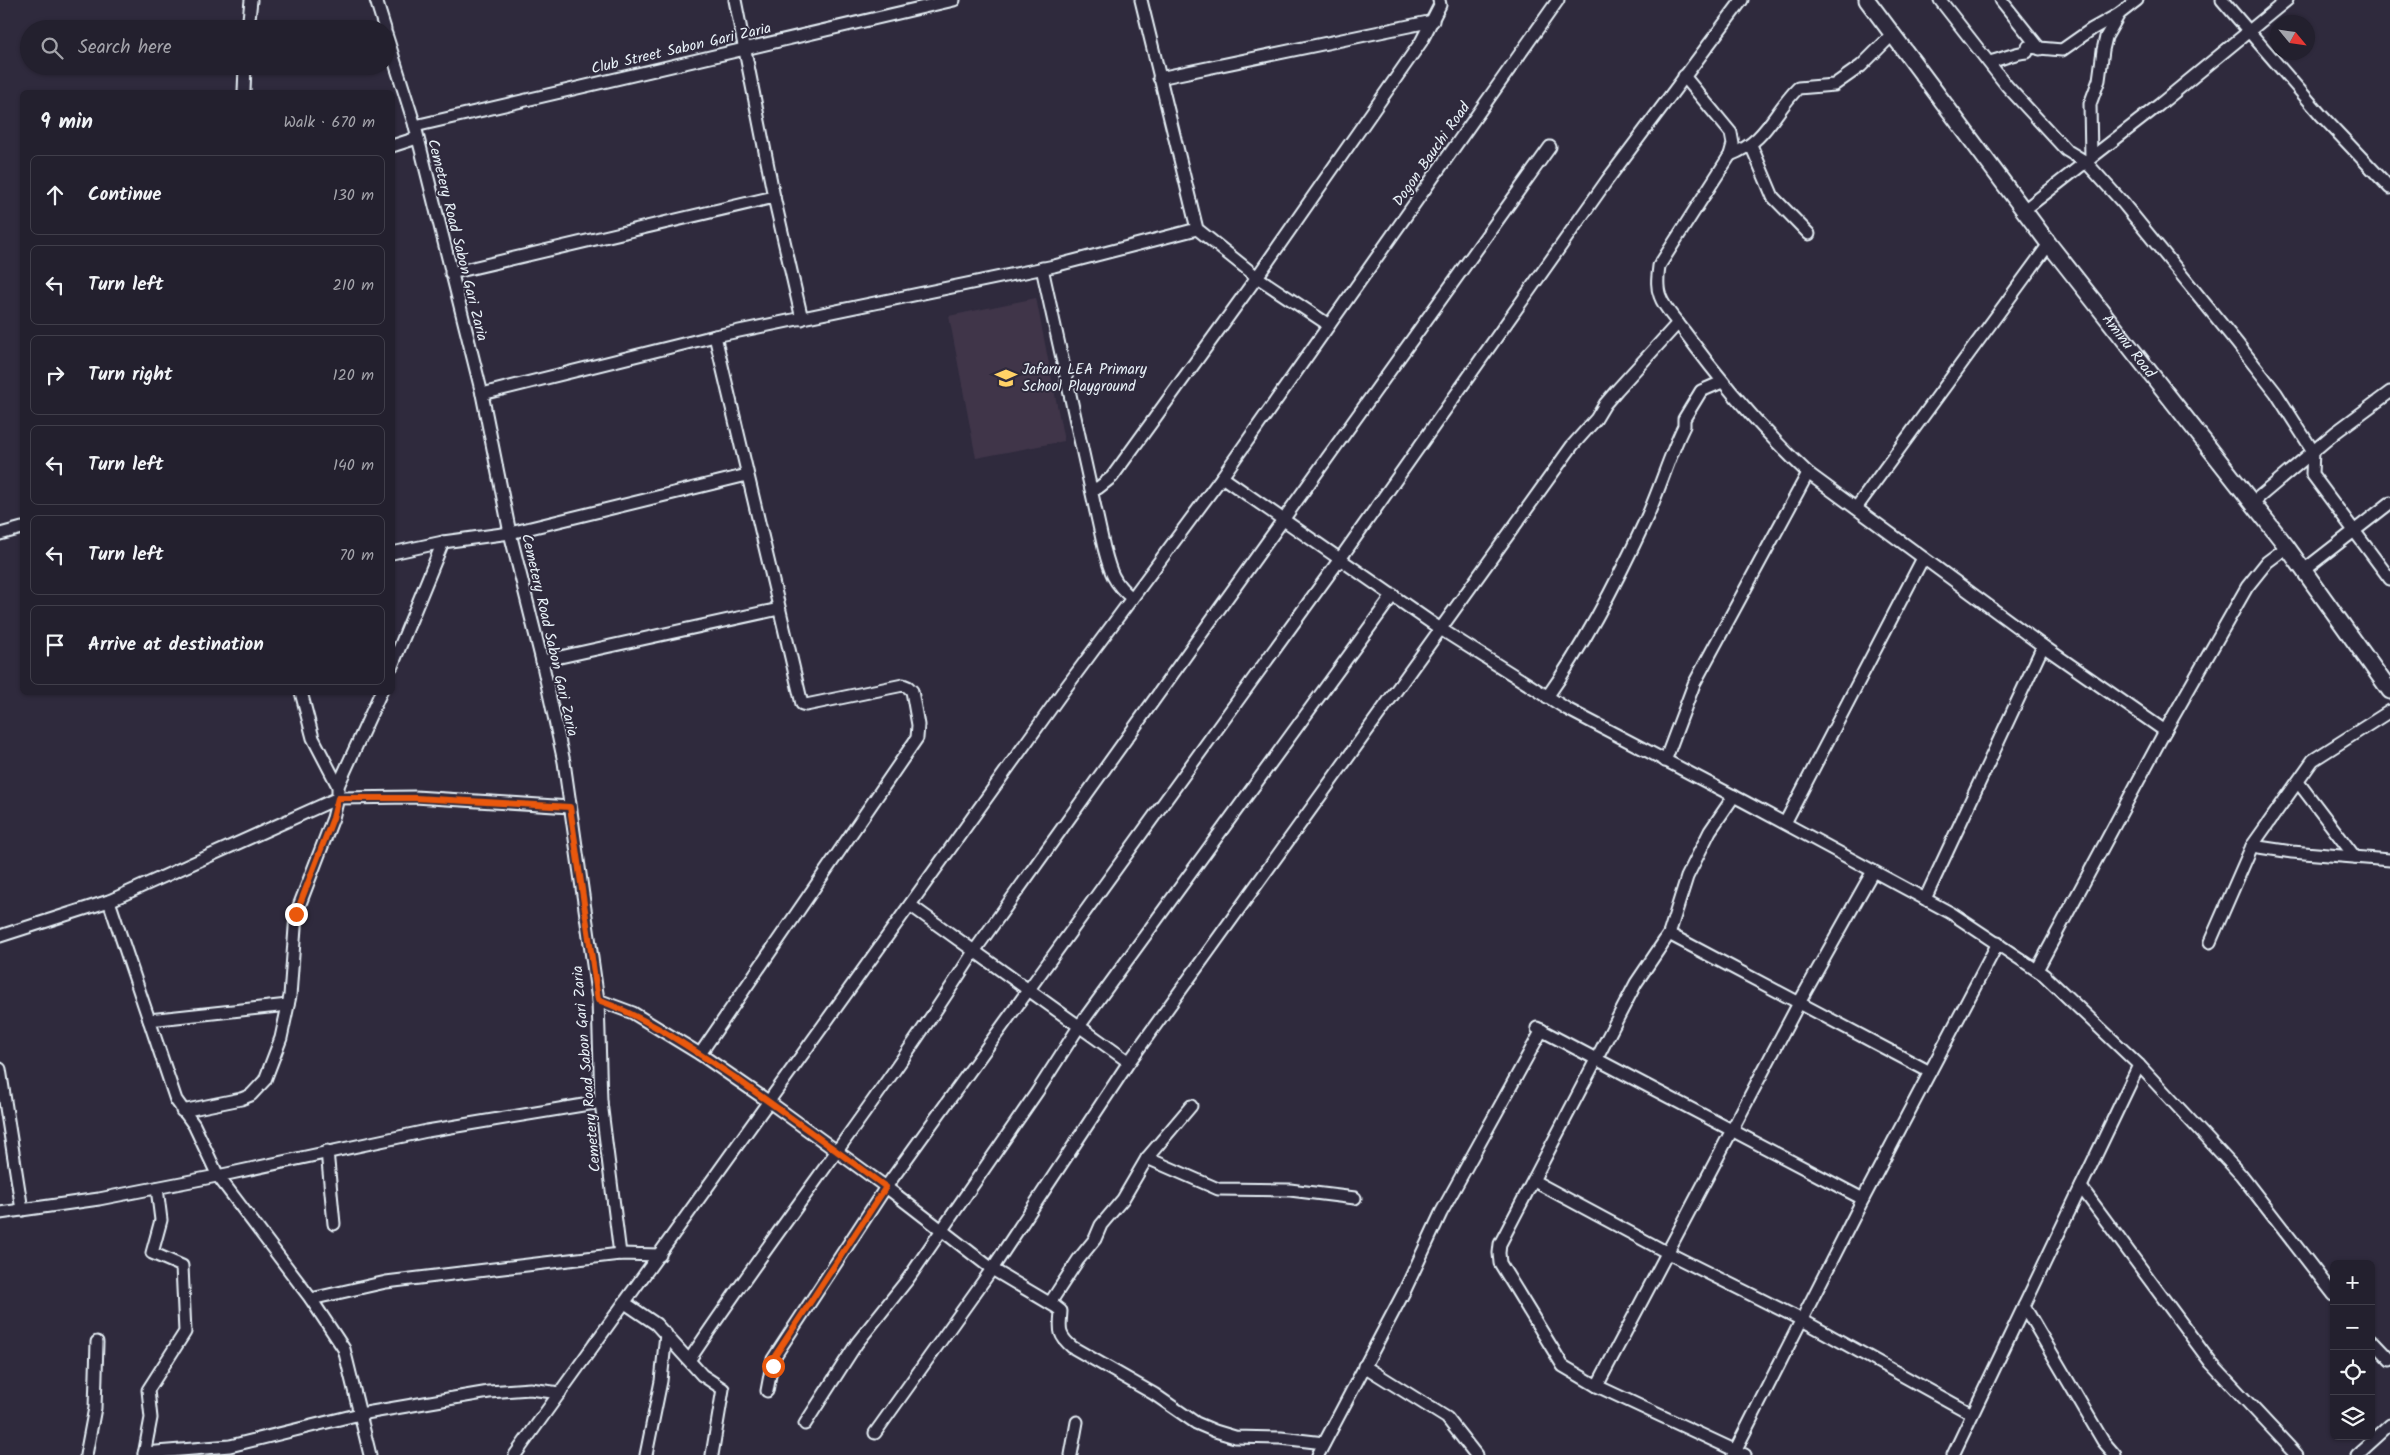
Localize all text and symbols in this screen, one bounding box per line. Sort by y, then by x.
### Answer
north arrow [2270,15,2315,60]
street label: Club Street Sabon Gari Zaria [589,17,774,81]
search box [20,20,395,75]
text: Search here [78,33,172,63]
icon: search [38,34,66,62]
street label: Dogon Bauchi Road [1387,97,1477,212]
text: 9 min [40,106,93,139]
text: Walk · 670 m [284,110,375,135]
street label: Cemetery Road Sabon Gari Zaria [420,137,494,344]
text: Continue [88,180,161,210]
icon: ahead [41,181,69,209]
text: 130 m [333,183,374,208]
text: Turn left [88,270,163,300]
icon: left [41,271,69,299]
text: 210 m [333,273,374,298]
street label: Aminu Road [2095,309,2161,384]
place label: Jafaru LEA Primary School Playground [1022,358,1148,399]
text: Turn right [88,360,173,390]
icon: right [41,361,69,389]
text: 120 m [333,363,374,388]
school or university icon: Jafaru LEA Primary School Playground [993,365,1019,391]
text: Turn left [88,450,163,480]
icon: left [41,451,69,479]
text: 140 m [333,453,374,478]
street label: Cemetery Road Sabon Gari Zaria [514,531,584,739]
text: Turn left [88,540,163,570]
icon: left [41,541,69,569]
text: 70 m [339,543,374,568]
text: Arrive at destination [88,630,264,660]
icon: arrive [41,631,69,659]
route end [285,903,308,926]
street label: Cemetery Road Sabon Gari Zaria [566,965,608,1173]
map controls [2330,1260,2375,1440]
button: + [2330,1260,2375,1305]
button: − [2330,1305,2375,1350]
button: locate [2330,1350,2375,1395]
route start [762,1355,785,1378]
button: layers [2330,1395,2375,1440]

